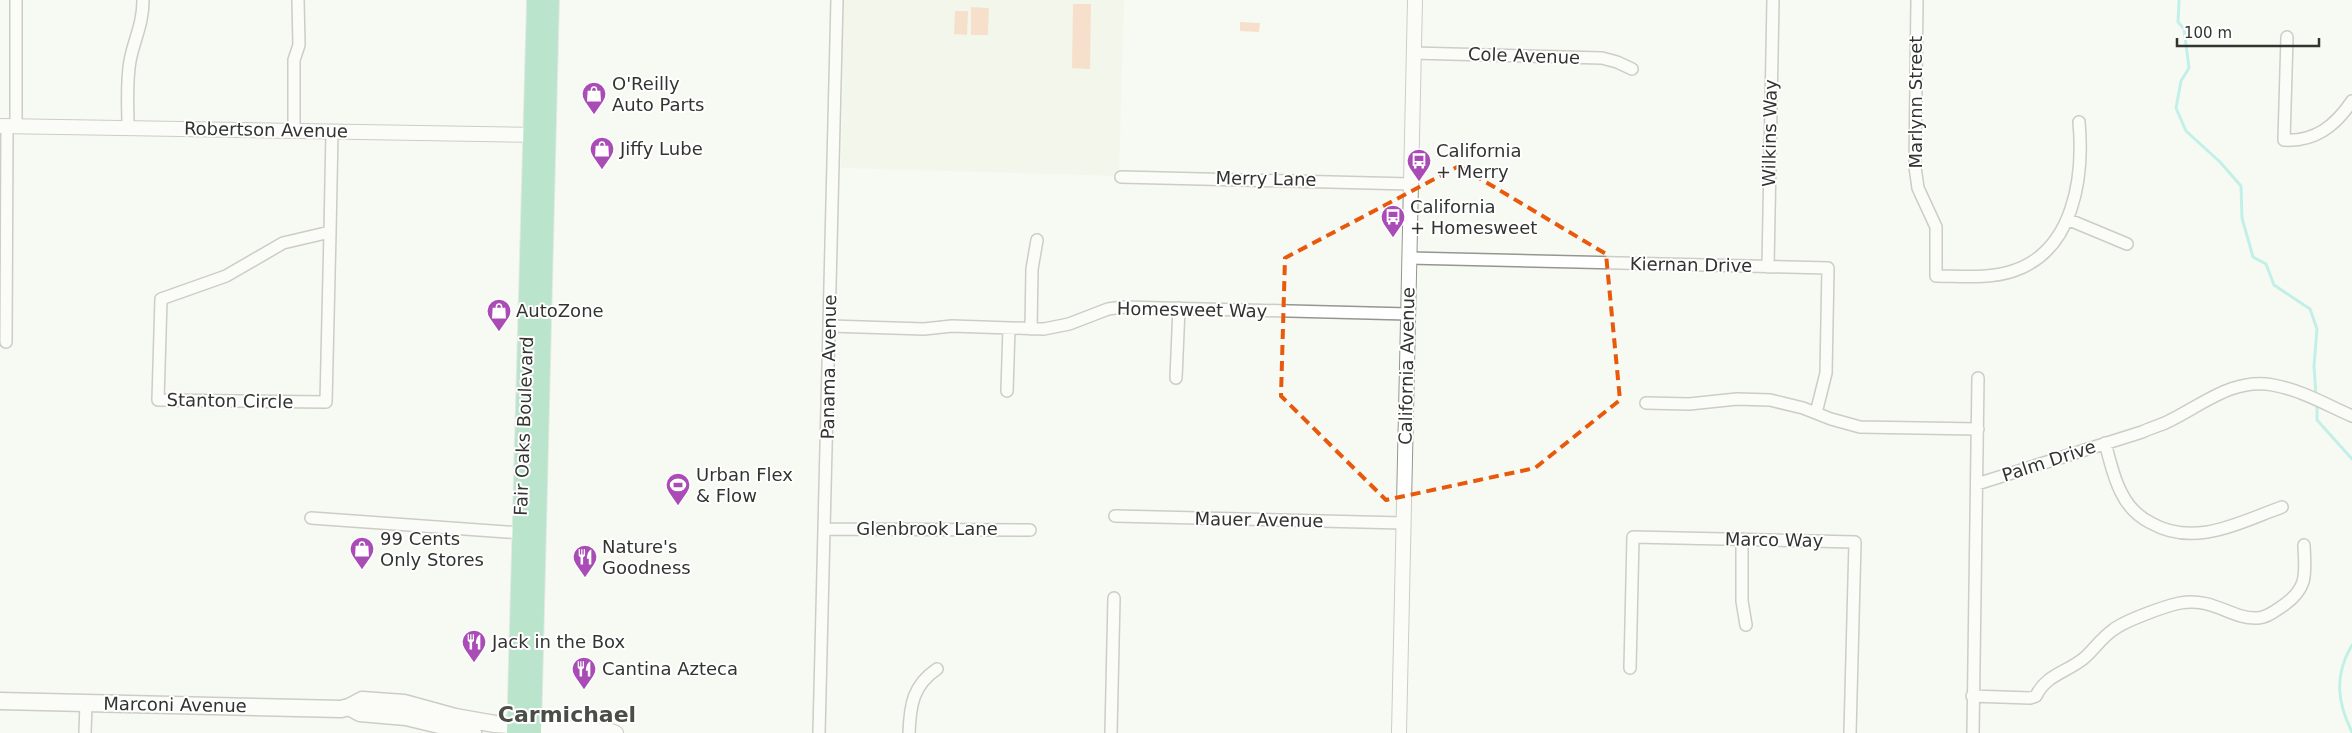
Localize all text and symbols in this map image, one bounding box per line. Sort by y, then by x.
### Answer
scale bar [2177,15,2320,47]
text: 100 m [2184,24,2232,42]
street label: Marlynn Street [1905,36,1926,168]
street label: Cole Avenue [1468,43,1580,68]
place label: O'Reilly Auto Parts [612,73,704,115]
street label: Wilkins Way [1758,79,1781,187]
shop icon: O'Reilly Auto Parts [581,81,607,115]
street label: Robertson Avenue [184,118,348,141]
shop icon: Jiffy Lube [589,136,615,170]
place label: Jiffy Lube [619,138,703,159]
place label: California + Merry [1436,140,1521,182]
bus stop icon: California + Merry [1406,148,1432,182]
street label: Merry Lane [1215,167,1317,190]
place label: California + Homesweet [1410,196,1537,238]
bus stop icon: California + Homesweet [1380,204,1406,238]
street label: Kiernan Drive [1630,253,1752,276]
street label: California Avenue [1395,287,1418,445]
street label: Panama Avenue [817,294,840,440]
shop icon: AutoZone [486,298,512,332]
street label: Homesweet Way [1117,298,1268,321]
place label: AutoZone [516,300,604,321]
street label: Fair Oaks Boulevard [510,336,537,516]
street label: Stanton Circle [166,389,294,412]
street label: Palm Drive [1999,436,2098,486]
place label: Urban Flex & Flow [696,464,793,506]
sports icon: Urban Flex & Flow [665,472,691,506]
street label: Mauer Avenue [1194,508,1324,531]
street label: Glenbrook Lane [856,518,998,539]
place label: 99 Cents Only Stores [380,528,484,570]
street label: Marco Way [1725,528,1824,551]
shop icon: 99 Cents Only Stores [349,536,375,570]
place label: Nature's Goodness [602,536,691,578]
restaurant icon: Nature's Goodness [572,544,598,578]
restaurant icon: Jack in the Box [461,629,487,663]
place label: Jack in the Box [491,631,626,652]
restaurant icon: Cantina Azteca [571,656,597,690]
place label: Cantina Azteca [602,658,738,679]
street label: Marconi Avenue [103,693,247,716]
district label: Carmichael [498,702,636,727]

